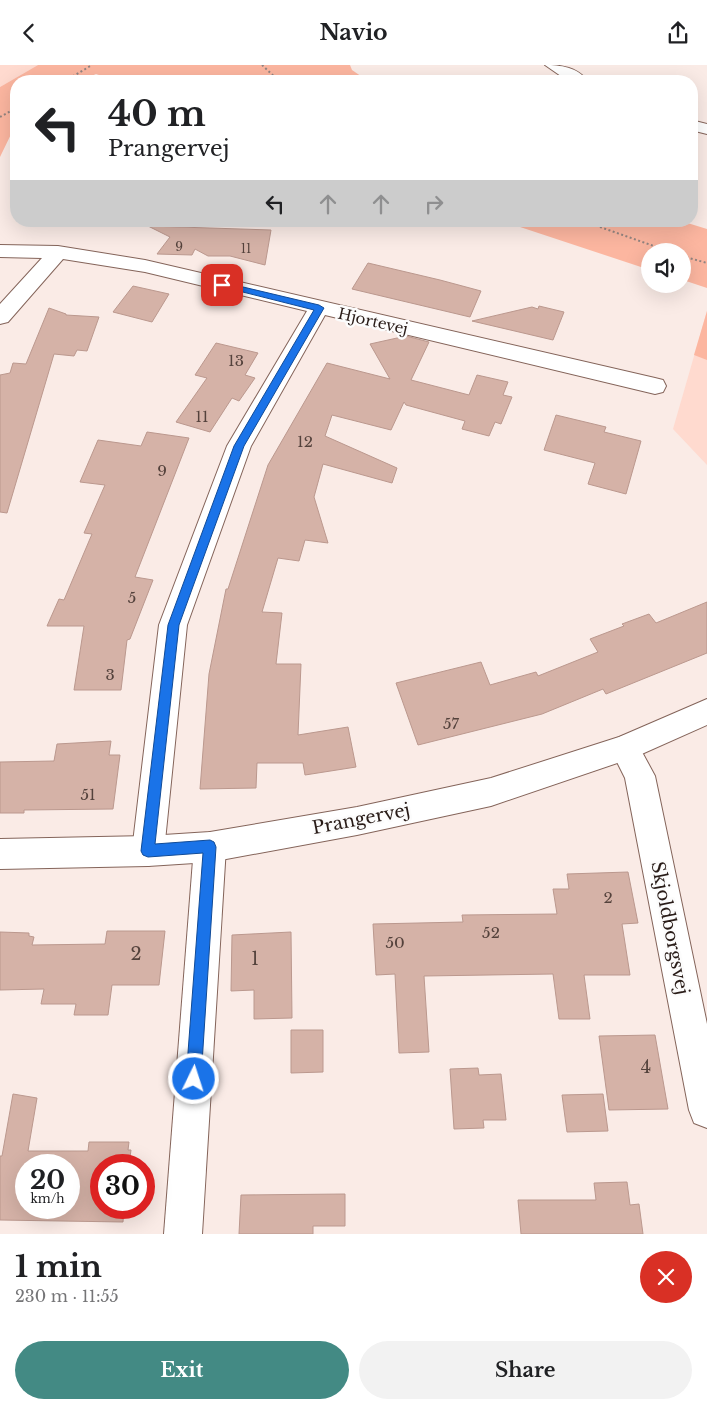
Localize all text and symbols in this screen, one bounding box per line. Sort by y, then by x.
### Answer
icon: back [15,19,43,47]
text: Navio [319,19,388,46]
icon: share [664,19,692,47]
text: 40 m [108,92,206,135]
icon: left [25,95,90,160]
text: Prangervej [108,135,229,162]
icon: left [261,190,289,218]
icon: ahead [314,190,342,218]
icon: ahead [367,190,395,218]
icon: right [420,190,448,218]
house number: 9 [175,239,183,254]
house number: 11 [241,241,251,256]
map controls [641,243,691,293]
button: sound [641,243,691,293]
pin [201,264,243,306]
icon: arrive [208,271,236,299]
street label: Hjortevej [336,304,410,338]
house number: 13 [228,351,244,370]
house number: 11 [195,407,209,426]
house number: 12 [297,432,313,451]
house number: 9 [157,461,167,480]
house number: 5 [128,588,136,607]
house number: 3 [105,665,115,684]
house number: 57 [443,714,459,733]
house number: 51 [80,785,96,804]
street label: Prangervej [310,799,412,839]
street label: Skjoldborgsvej [646,860,694,996]
house number: 2 [603,888,613,907]
house number: 52 [482,923,500,942]
house number: 50 [385,933,405,952]
house number: 2 [130,943,142,965]
house number: 1 [251,948,259,970]
position arrow [167,1052,219,1104]
house number: 4 [641,1056,651,1078]
speed limit sign: 30 [90,1154,155,1219]
text: 20 [30,1165,65,1196]
text: km/h [30,1191,65,1206]
text: 1 min [15,1248,102,1285]
button: close [640,1251,692,1303]
text: 230 m · 11:55 [15,1286,119,1306]
button: Exit [15,1341,349,1399]
button: Share [359,1341,692,1399]

